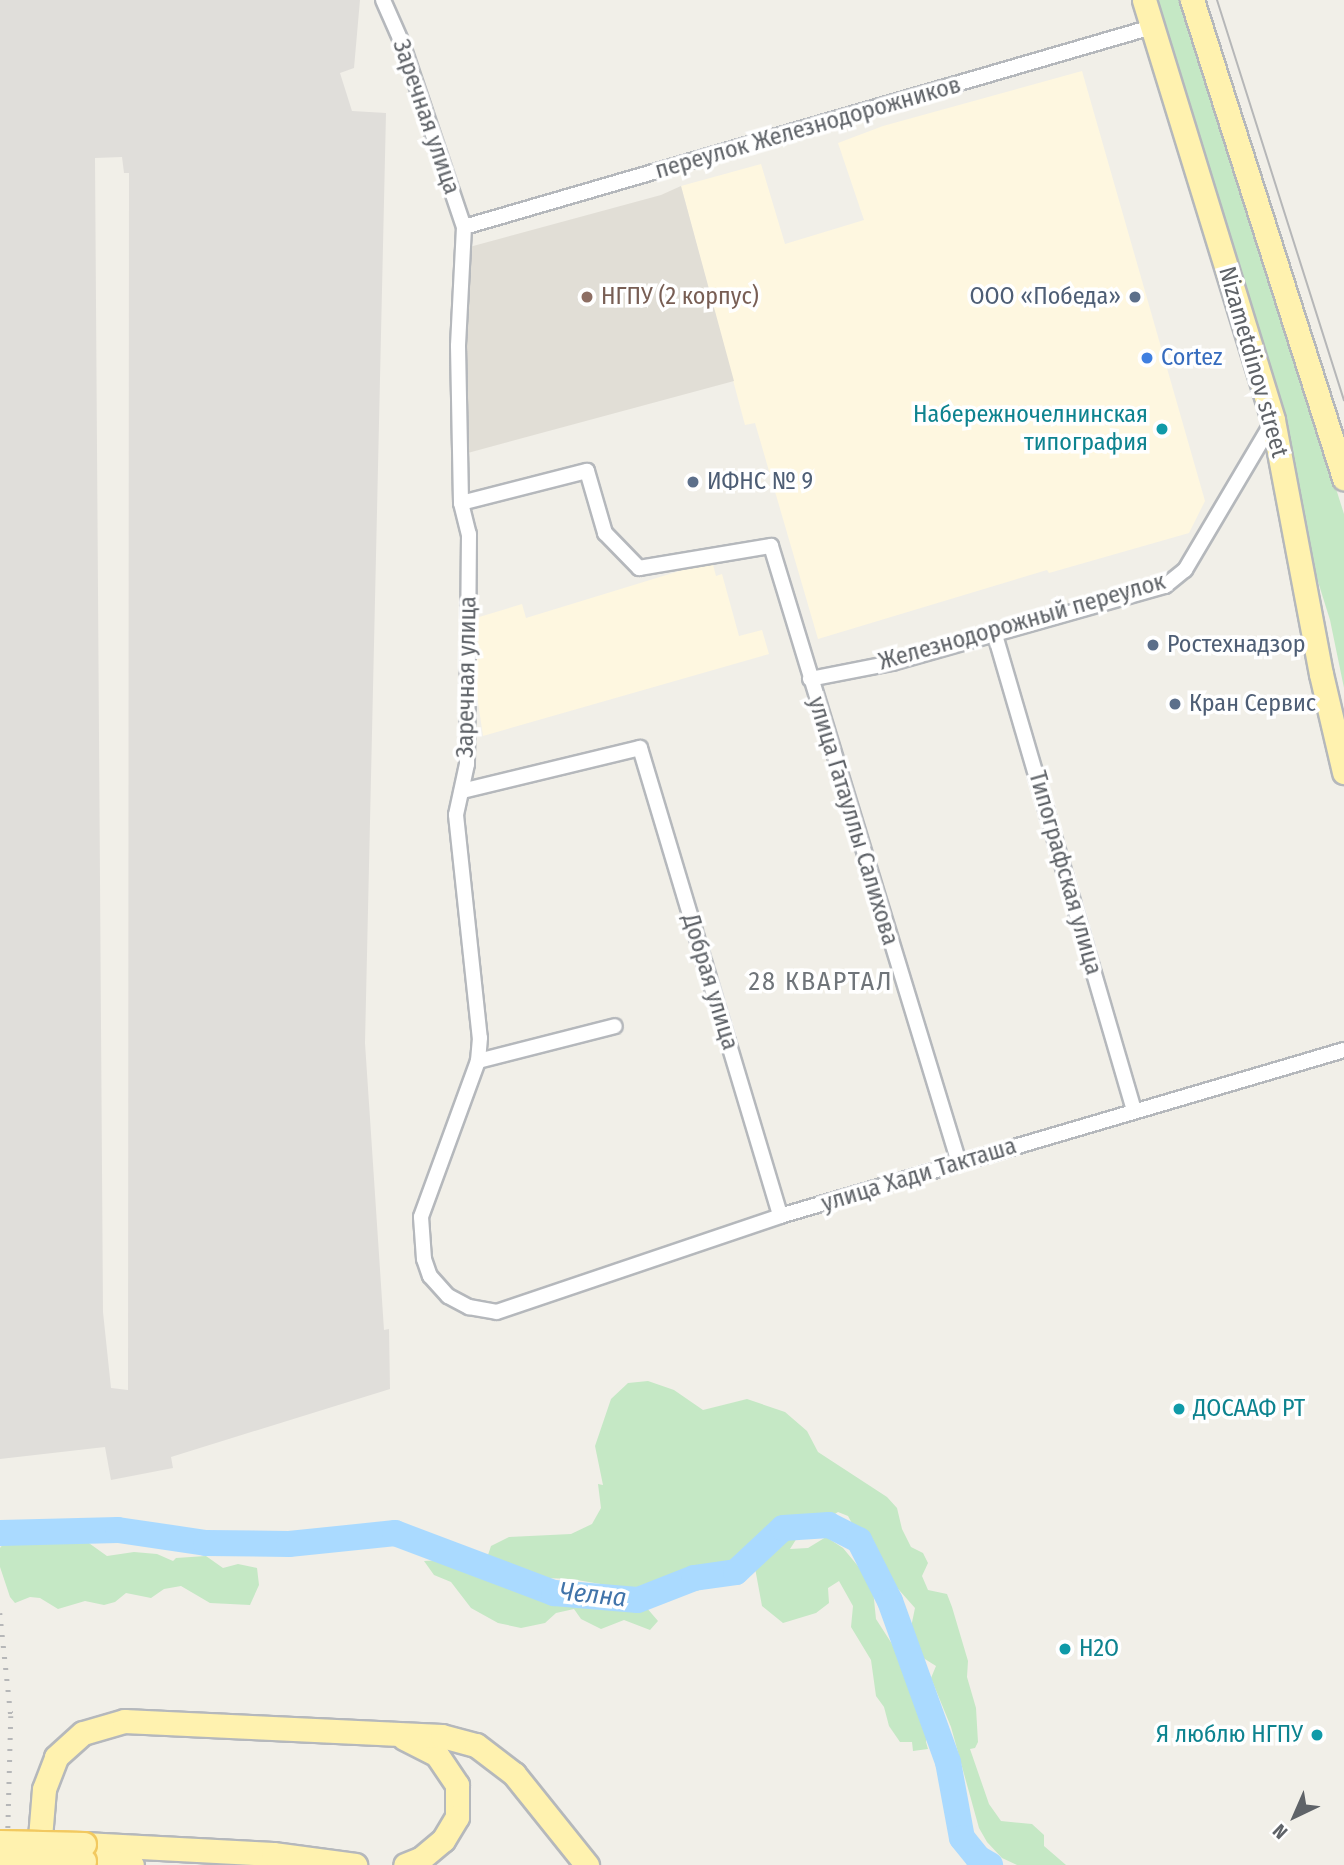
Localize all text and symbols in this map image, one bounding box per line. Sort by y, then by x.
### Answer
street label: Заречная улица [386,36,466,198]
street label: переулок Железнодорожников [652,71,964,185]
street label: Nizametdinov street [1212,263,1294,461]
place label: НГПУ (2 корпус) [601,283,759,311]
place label: ООО «Победа» [969,283,1121,311]
marker: НГПУ (2 корпус) [579,289,595,305]
marker: ООО «Победа» [1127,289,1143,305]
place label: Cortez [1161,344,1222,372]
marker: Cortez [1139,350,1155,366]
place label: Набережночелнинская типография [913,401,1148,457]
marker: Набережночелнинская типография [1154,421,1170,437]
place label: ИФНС № 9 [707,468,813,496]
marker: ИФНС № 9 [685,474,701,490]
street label: Железнодорожный переулок [875,567,1169,677]
street label: Заречная улица [451,596,483,758]
place label: Ростехнадзор [1167,631,1306,659]
marker: Ростехнадзор [1145,637,1161,653]
place label: Кран Сервис [1189,690,1316,718]
street label: улица Гатауллы Салихова [801,693,905,949]
marker: Кран Сервис [1167,696,1183,712]
street label: Типографская улица [1022,768,1108,978]
street label: Добрая улица [676,911,744,1053]
district label: 28 КВАРТАЛ [750,966,892,998]
street label: улица Хади Такташа [818,1132,1020,1218]
place label: ДОСААФ РТ [1193,1395,1305,1423]
marker: ДОСААФ РТ [1171,1401,1187,1417]
water label: Челна [558,1576,628,1614]
place label: H2O [1079,1635,1119,1663]
marker: H2O [1057,1641,1073,1657]
place label: Я люблю НГПУ [1156,1721,1303,1749]
marker: Я люблю НГПУ [1309,1727,1325,1743]
north arrow [1260,1781,1330,1851]
text: N [1268,1819,1292,1844]

